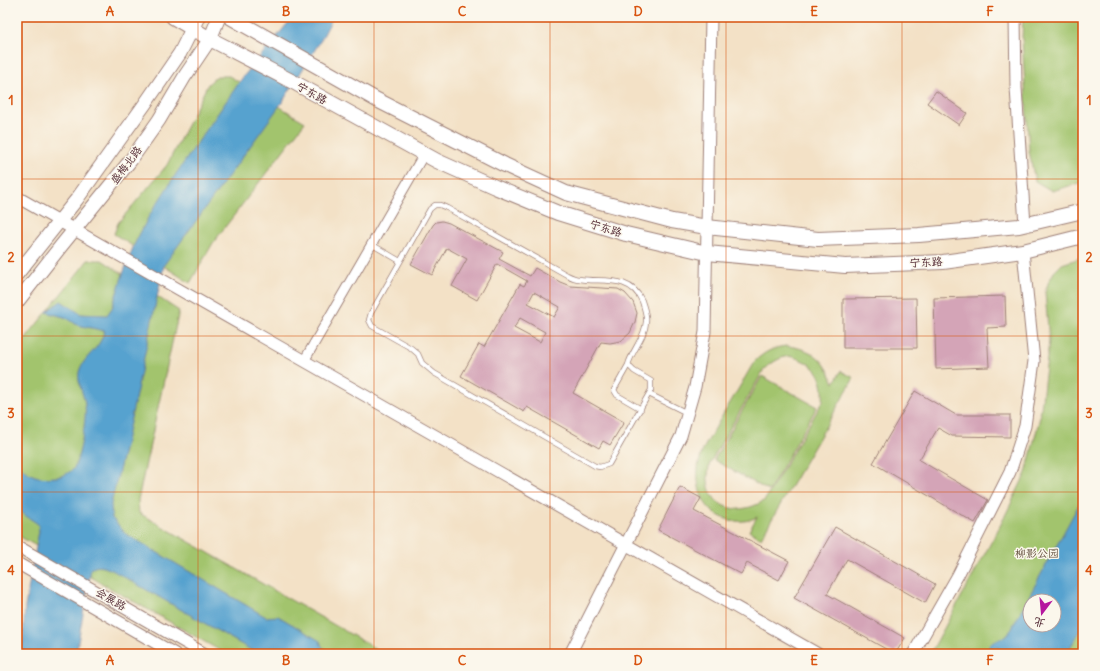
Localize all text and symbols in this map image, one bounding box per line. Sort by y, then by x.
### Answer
text: A [106,3,115,20]
text: B [282,3,291,20]
text: C [458,3,467,20]
text: D [633,3,643,20]
text: E [810,3,818,20]
text: F [986,3,994,20]
street label: 宁东路 [294,79,330,107]
text: 1 [8,92,14,109]
text: 1 [1086,92,1092,109]
street label: 盛梅北路 [107,143,145,187]
street label: 宁东路 [588,216,624,240]
text: 2 [7,249,15,266]
text: 2 [1085,249,1093,266]
street label: 宁东路 [909,254,943,270]
text: 3 [7,405,15,422]
text: 3 [1085,405,1093,422]
park label: 柳影公园 [1015,546,1059,560]
text: 4 [7,562,15,579]
text: 4 [1085,562,1093,579]
street label: 会展路 [93,585,129,613]
north arrow [1022,593,1062,633]
text: 北 [1032,614,1046,631]
text: A [106,652,115,669]
text: B [282,652,291,669]
text: C [458,652,467,669]
text: D [633,652,643,669]
text: E [810,652,818,669]
text: F [986,652,994,669]

